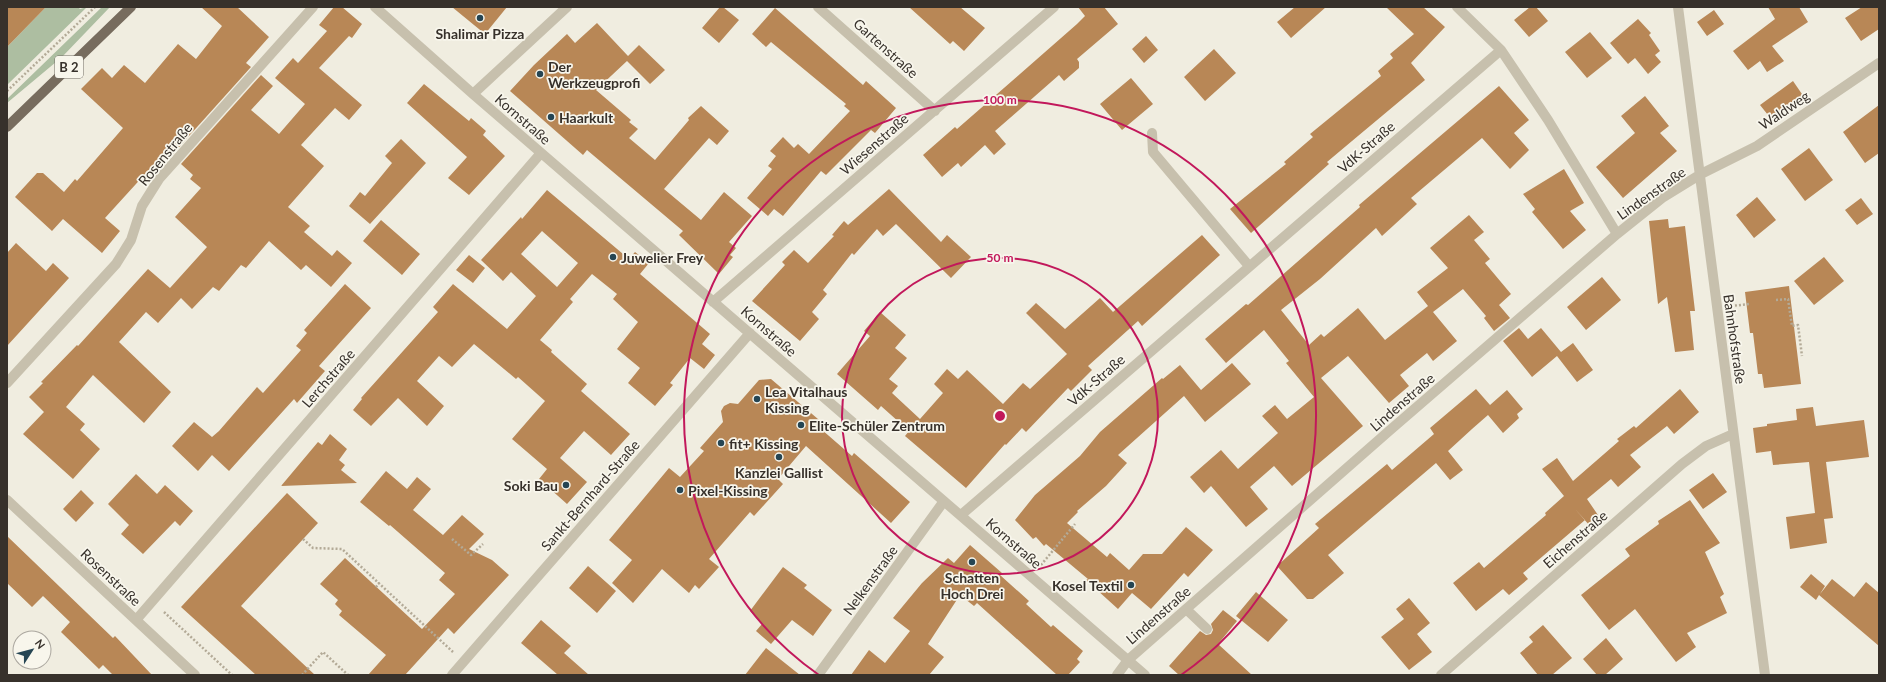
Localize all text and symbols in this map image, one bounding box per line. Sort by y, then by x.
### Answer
marker: Shalimar Pizza [475,13,485,23]
street label: Gartenstraße [850,15,922,81]
place label: Shalimar Pizza [436,25,524,42]
road number: B 2 [55,56,83,78]
place label: Der Werkzeugprofi [548,58,640,91]
marker: Der Werkzeugprofi [535,69,545,79]
street label: Waldweg [1755,87,1813,133]
street label: Kornstraße [492,90,554,148]
text: 100 m [983,92,1017,107]
place label: Haarkult [559,109,614,126]
street label: Wiesenstraße [836,110,912,178]
marker: Haarkult [546,112,556,122]
street label: VdK-Straße [1334,118,1398,176]
street label: Rosenstraße [134,119,196,189]
street label: Lindenstraße [1613,163,1689,223]
place label: Juwelier Frey [621,249,704,266]
text: 50 m [987,250,1013,265]
marker: Juwelier Frey [608,252,618,262]
street label: Bahnhofstraße [1720,293,1750,385]
street label: Kornstraße [738,302,800,360]
street label: Lerchstraße [298,345,358,411]
street label: VdK-Straße [1064,351,1128,409]
street label: Lindenstraße [1366,369,1438,435]
place label: Lea Vitalhaus Kissing [765,383,848,416]
marker: Lea Vitalhaus Kissing [752,394,762,404]
centre of rings [993,409,1007,423]
place label: Elite-Schüler Zentrum [809,417,945,434]
marker: Elite-Schüler Zentrum [796,420,806,430]
place label: fit+ Kissing [729,435,799,452]
street label: Sankt-Bernhard-Straße [537,436,643,554]
marker: fit+ Kissing [716,438,726,448]
marker: Kanzlei Gallist [774,452,784,462]
place label: Kanzlei Gallist [735,464,824,481]
place label: Soki Bau [504,477,558,494]
marker: Soki Bau [561,480,571,490]
place label: Pixel-Kissing [688,482,768,499]
marker: Pixel-Kissing [675,485,685,495]
street label: Eichenstraße [1539,506,1611,572]
street label: Kornstraße [983,514,1045,572]
street label: Nelkenstraße [839,542,901,618]
street label: Rosenstraße [77,545,145,609]
marker: Schatten Hoch Drei [967,557,977,567]
place label: Schatten Hoch Drei [940,569,1004,602]
place label: Kosel Textil [1052,577,1123,594]
marker: Kosel Textil [1126,580,1136,590]
street label: Lindenstraße [1122,582,1194,648]
north arrow [12,630,52,670]
text: N [33,637,48,651]

